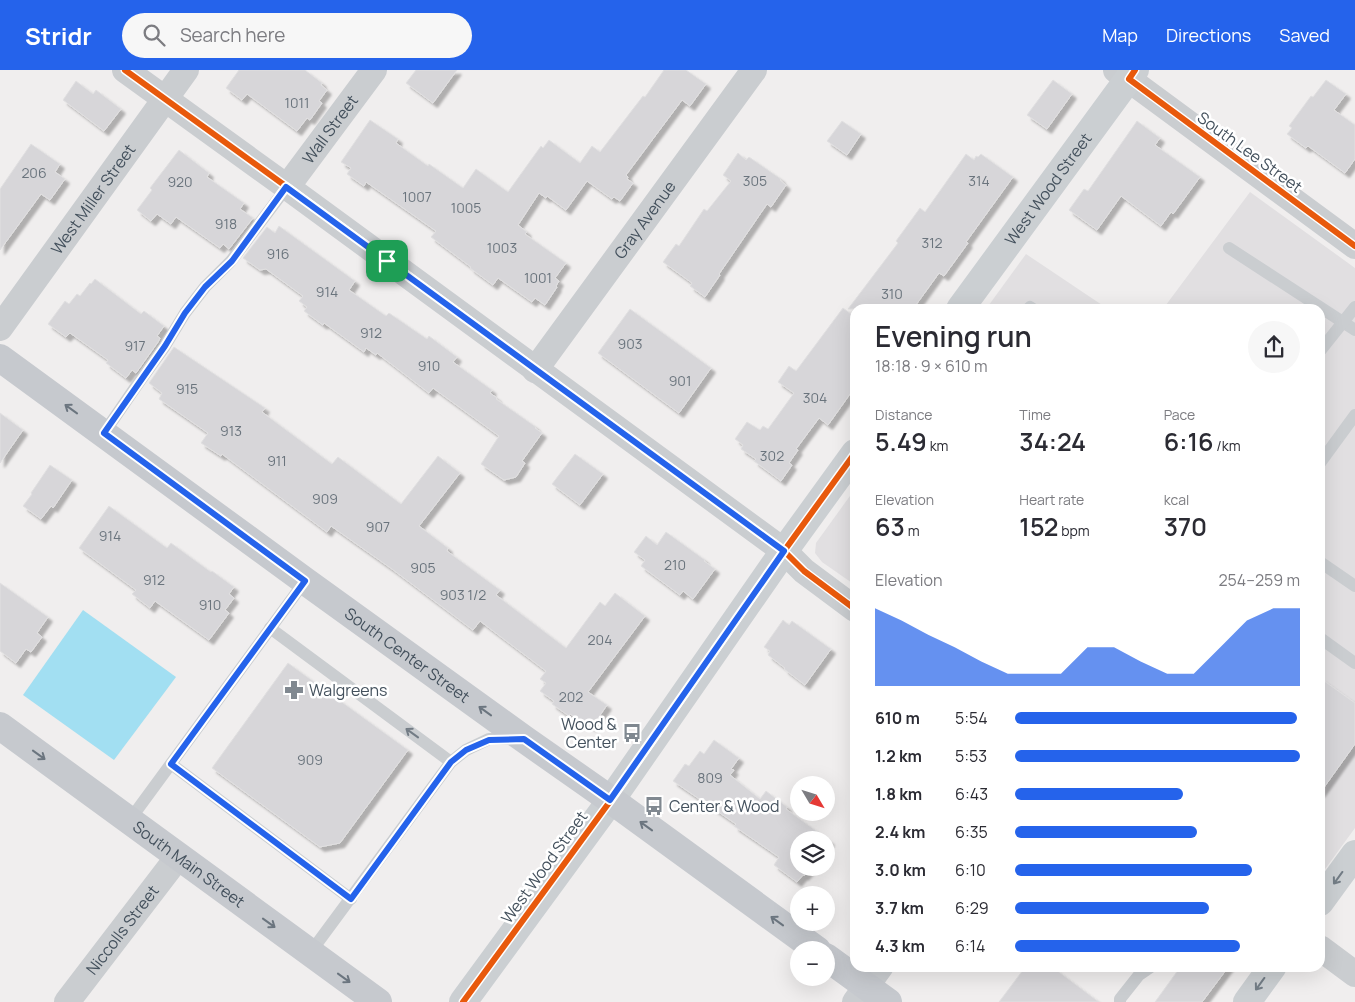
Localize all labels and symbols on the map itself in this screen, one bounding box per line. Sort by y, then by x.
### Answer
street label: Wall Street [297,90,363,168]
house number: 1011 [285,93,309,112]
street label: South Lee Street [1193,106,1307,198]
street label: West Wood Street [1000,128,1097,249]
street label: West Miller Street [46,139,140,259]
house number: 206 [21,163,47,182]
house number: 305 [743,171,767,190]
house number: 314 [968,171,990,190]
house number: 920 [167,172,193,191]
street label: Gray Avenue [609,176,681,263]
house number: 1007 [402,187,432,206]
house number: 1005 [451,198,481,217]
house number: 918 [215,214,237,233]
house number: 312 [921,233,943,252]
house number: 1003 [487,238,517,257]
pin [366,240,408,282]
house number: 916 [267,244,289,263]
house number: 1001 [524,268,552,287]
house number: 914 [316,282,338,301]
house number: 310 [881,284,903,303]
house number: 912 [360,323,382,342]
house number: 903 [618,334,642,353]
house number: 917 [124,336,146,355]
house number: 910 [418,356,440,375]
house number: 901 [669,371,691,390]
house number: 915 [176,379,198,398]
house number: 304 [803,388,827,407]
one-way arrow [64,404,78,414]
house number: 913 [220,421,242,440]
house number: 302 [760,446,784,465]
house number: 911 [267,451,287,470]
house number: 909 [312,489,338,508]
house number: 907 [366,517,390,536]
house number: 914 [99,526,121,545]
house number: 210 [664,555,686,574]
house number: 905 [410,558,436,577]
house number: 912 [143,570,165,589]
house number: 903 1/2 [440,585,486,604]
house number: 910 [199,595,221,614]
street label: South Center Street [340,602,474,708]
house number: 204 [588,630,612,649]
pharmacy icon: Walgreens [283,679,305,701]
place label: Walgreens [309,679,387,701]
house number: 202 [559,687,583,706]
one-way arrow [479,706,492,717]
place label: Wood & Center [561,713,618,753]
bus stop icon: Wood & Center [621,722,643,744]
one-way arrow [405,728,419,738]
one-way arrow [32,750,46,760]
house number: 909 [297,750,323,769]
house number: 809 [697,768,723,787]
north arrow [790,776,835,821]
bus stop icon: Center & Wood [643,795,665,817]
place label: Center & Wood [669,795,780,817]
street label: West Wood Street [496,806,592,928]
street label: South Main Street [128,816,250,912]
one-way arrow [639,821,653,831]
one-way arrow [1332,871,1343,884]
street label: Niccolls Street [81,880,164,979]
one-way arrow [771,916,785,926]
one-way arrow [262,918,276,928]
one-way arrow [337,972,350,983]
one-way arrow [1255,977,1265,991]

